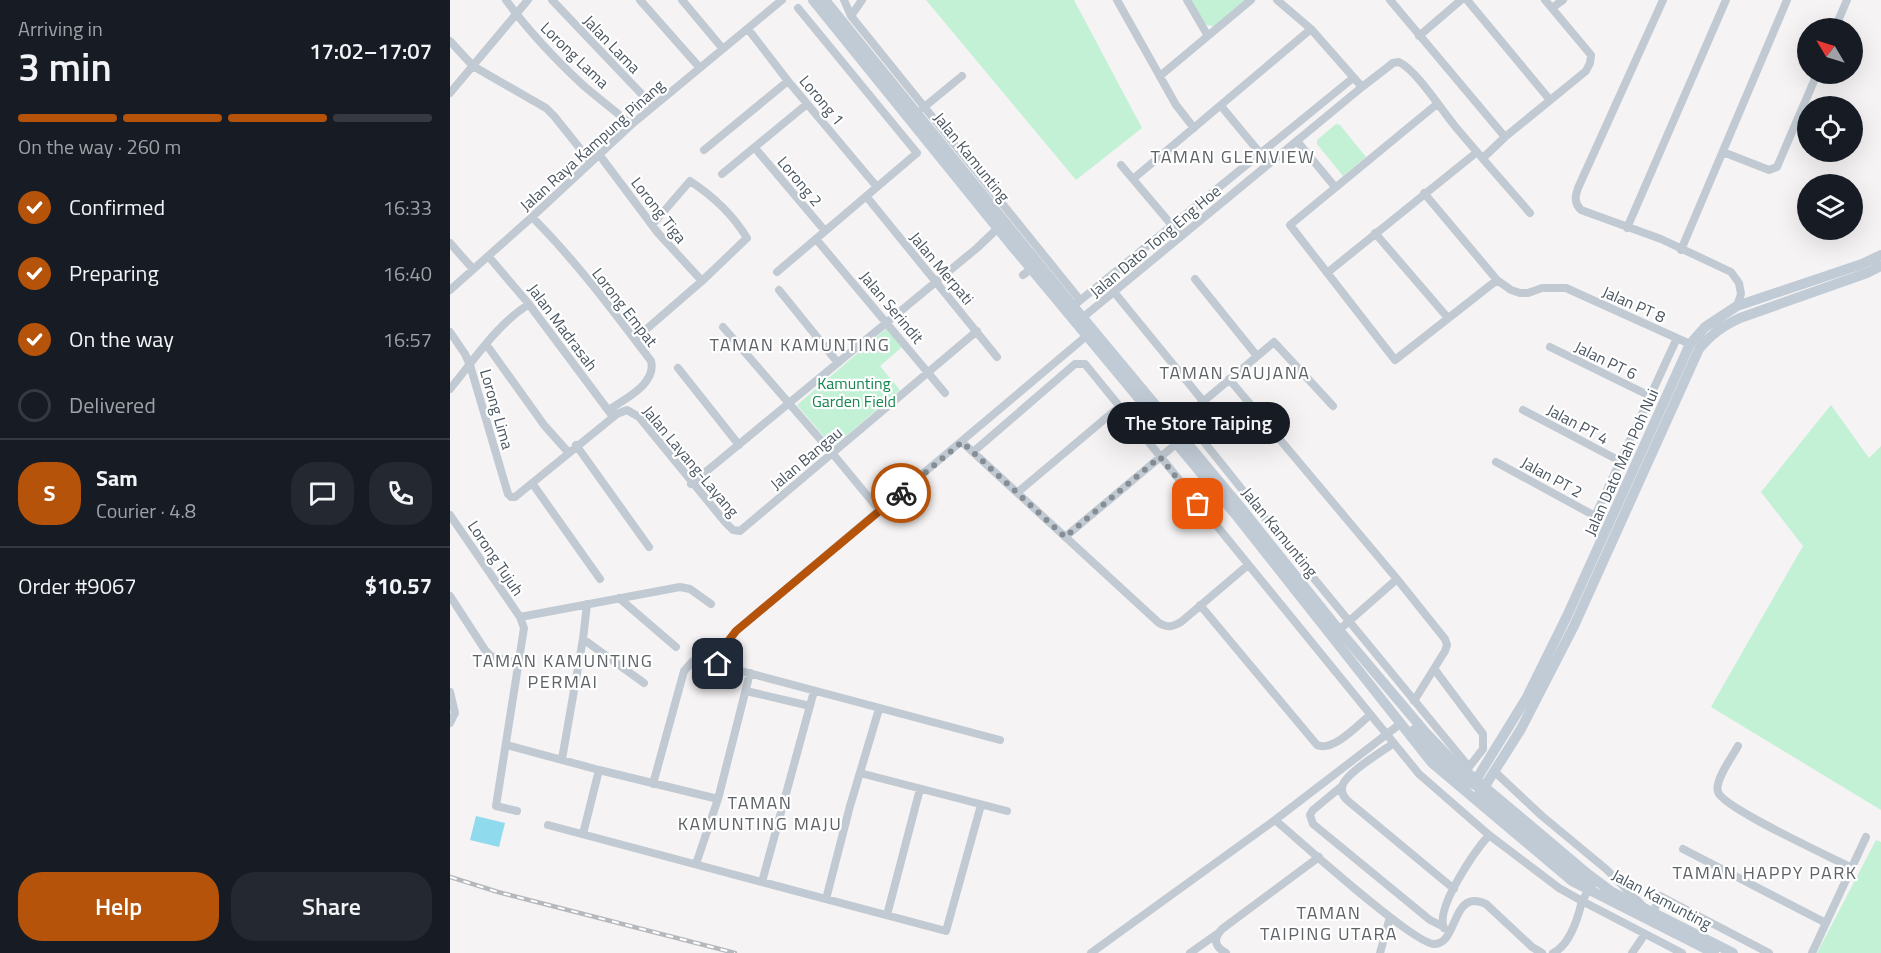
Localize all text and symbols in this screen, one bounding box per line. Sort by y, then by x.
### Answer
street label: Jalan Lama [578,9,646,79]
text: Arriving in [18,13,103,44]
street label: Lorong Lama [535,16,615,94]
north arrow [1797,18,1863,84]
map controls [1797,18,1863,240]
text: 17:02–17:07 [309,34,432,68]
text: 3 min [18,37,112,96]
street label: Lorong 1 [794,70,850,130]
street label: Jalan Raya Kampung Pinang [514,73,670,217]
button: locate [1797,96,1863,162]
street label: Jalan Kamunting [928,107,1016,207]
text: On the way · 260 m [18,131,181,162]
district label: TAMAN GLENVIEW [1151,143,1315,170]
street label: Lorong 2 [772,151,828,211]
street label: Lorong Tiga [625,172,693,248]
button: layers [1797,174,1863,240]
street label: Jalan Dato Tong Eng Hoe [1084,179,1226,303]
text: Confirmed [69,190,165,224]
icon: check [18,191,51,224]
text: 16:33 [383,192,432,223]
street label: Jalan Merpati [904,226,980,310]
text: Preparing [69,256,159,290]
icon: check [18,257,51,290]
text: 16:40 [383,258,432,289]
street label: Lorong Empat [586,262,664,352]
street label: Jalan Serindit [854,265,930,349]
street label: Jalan Madrasah [522,278,604,376]
street label: Jalan PT 8 [1599,279,1669,329]
text: On the way [69,322,174,356]
icon: check [18,323,51,356]
text: 16:57 [383,324,432,355]
district label: TAMAN KAMUNTING [710,331,890,358]
street label: Jalan PT 6 [1571,335,1641,385]
district label: TAMAN SAUJANA [1159,359,1311,386]
street label: Lorong Lima [474,366,520,452]
park label: Kamunting Garden Field [812,371,896,413]
street label: Jalan Dato Mah Poh Nui [1578,385,1664,539]
text: Delivered [69,388,156,422]
street label: Jalan PT 4 [1543,398,1613,450]
street label: Jalan Layang-Layang [637,400,745,522]
callout: The Store Taiping [1106,402,1290,444]
text: The Store Taiping [1125,407,1272,438]
street label: Jalan Bangau [765,421,847,495]
street label: Jalan PT 2 [1517,450,1587,504]
text: Sam [96,461,138,495]
button: chat [291,462,354,525]
button: phone [369,462,432,525]
courier [871,463,931,523]
text: S [44,476,55,510]
icon: bike [885,477,918,510]
pin [1172,478,1223,529]
street label: Jalan Kamunting [1236,482,1324,582]
icon: bag [1181,487,1214,520]
text: Courier · 4.8 [96,495,196,526]
street label: Lorong Tujuh [462,516,530,600]
text: Order #9067 [18,569,137,603]
text: $10.57 [365,569,432,603]
pin [692,638,743,689]
district label: TAMAN KAMUNTING PERMAI [473,647,653,695]
icon: home [701,647,734,680]
district label: TAMAN KAMUNTING MAJU [678,789,842,837]
district label: TAMAN HAPPY PARK [1672,859,1858,886]
street label: Jalan Kamunting [1608,863,1716,935]
button: Help [18,872,219,941]
button: Share [231,872,432,941]
district label: TAMAN TAIPING UTARA [1260,899,1398,947]

